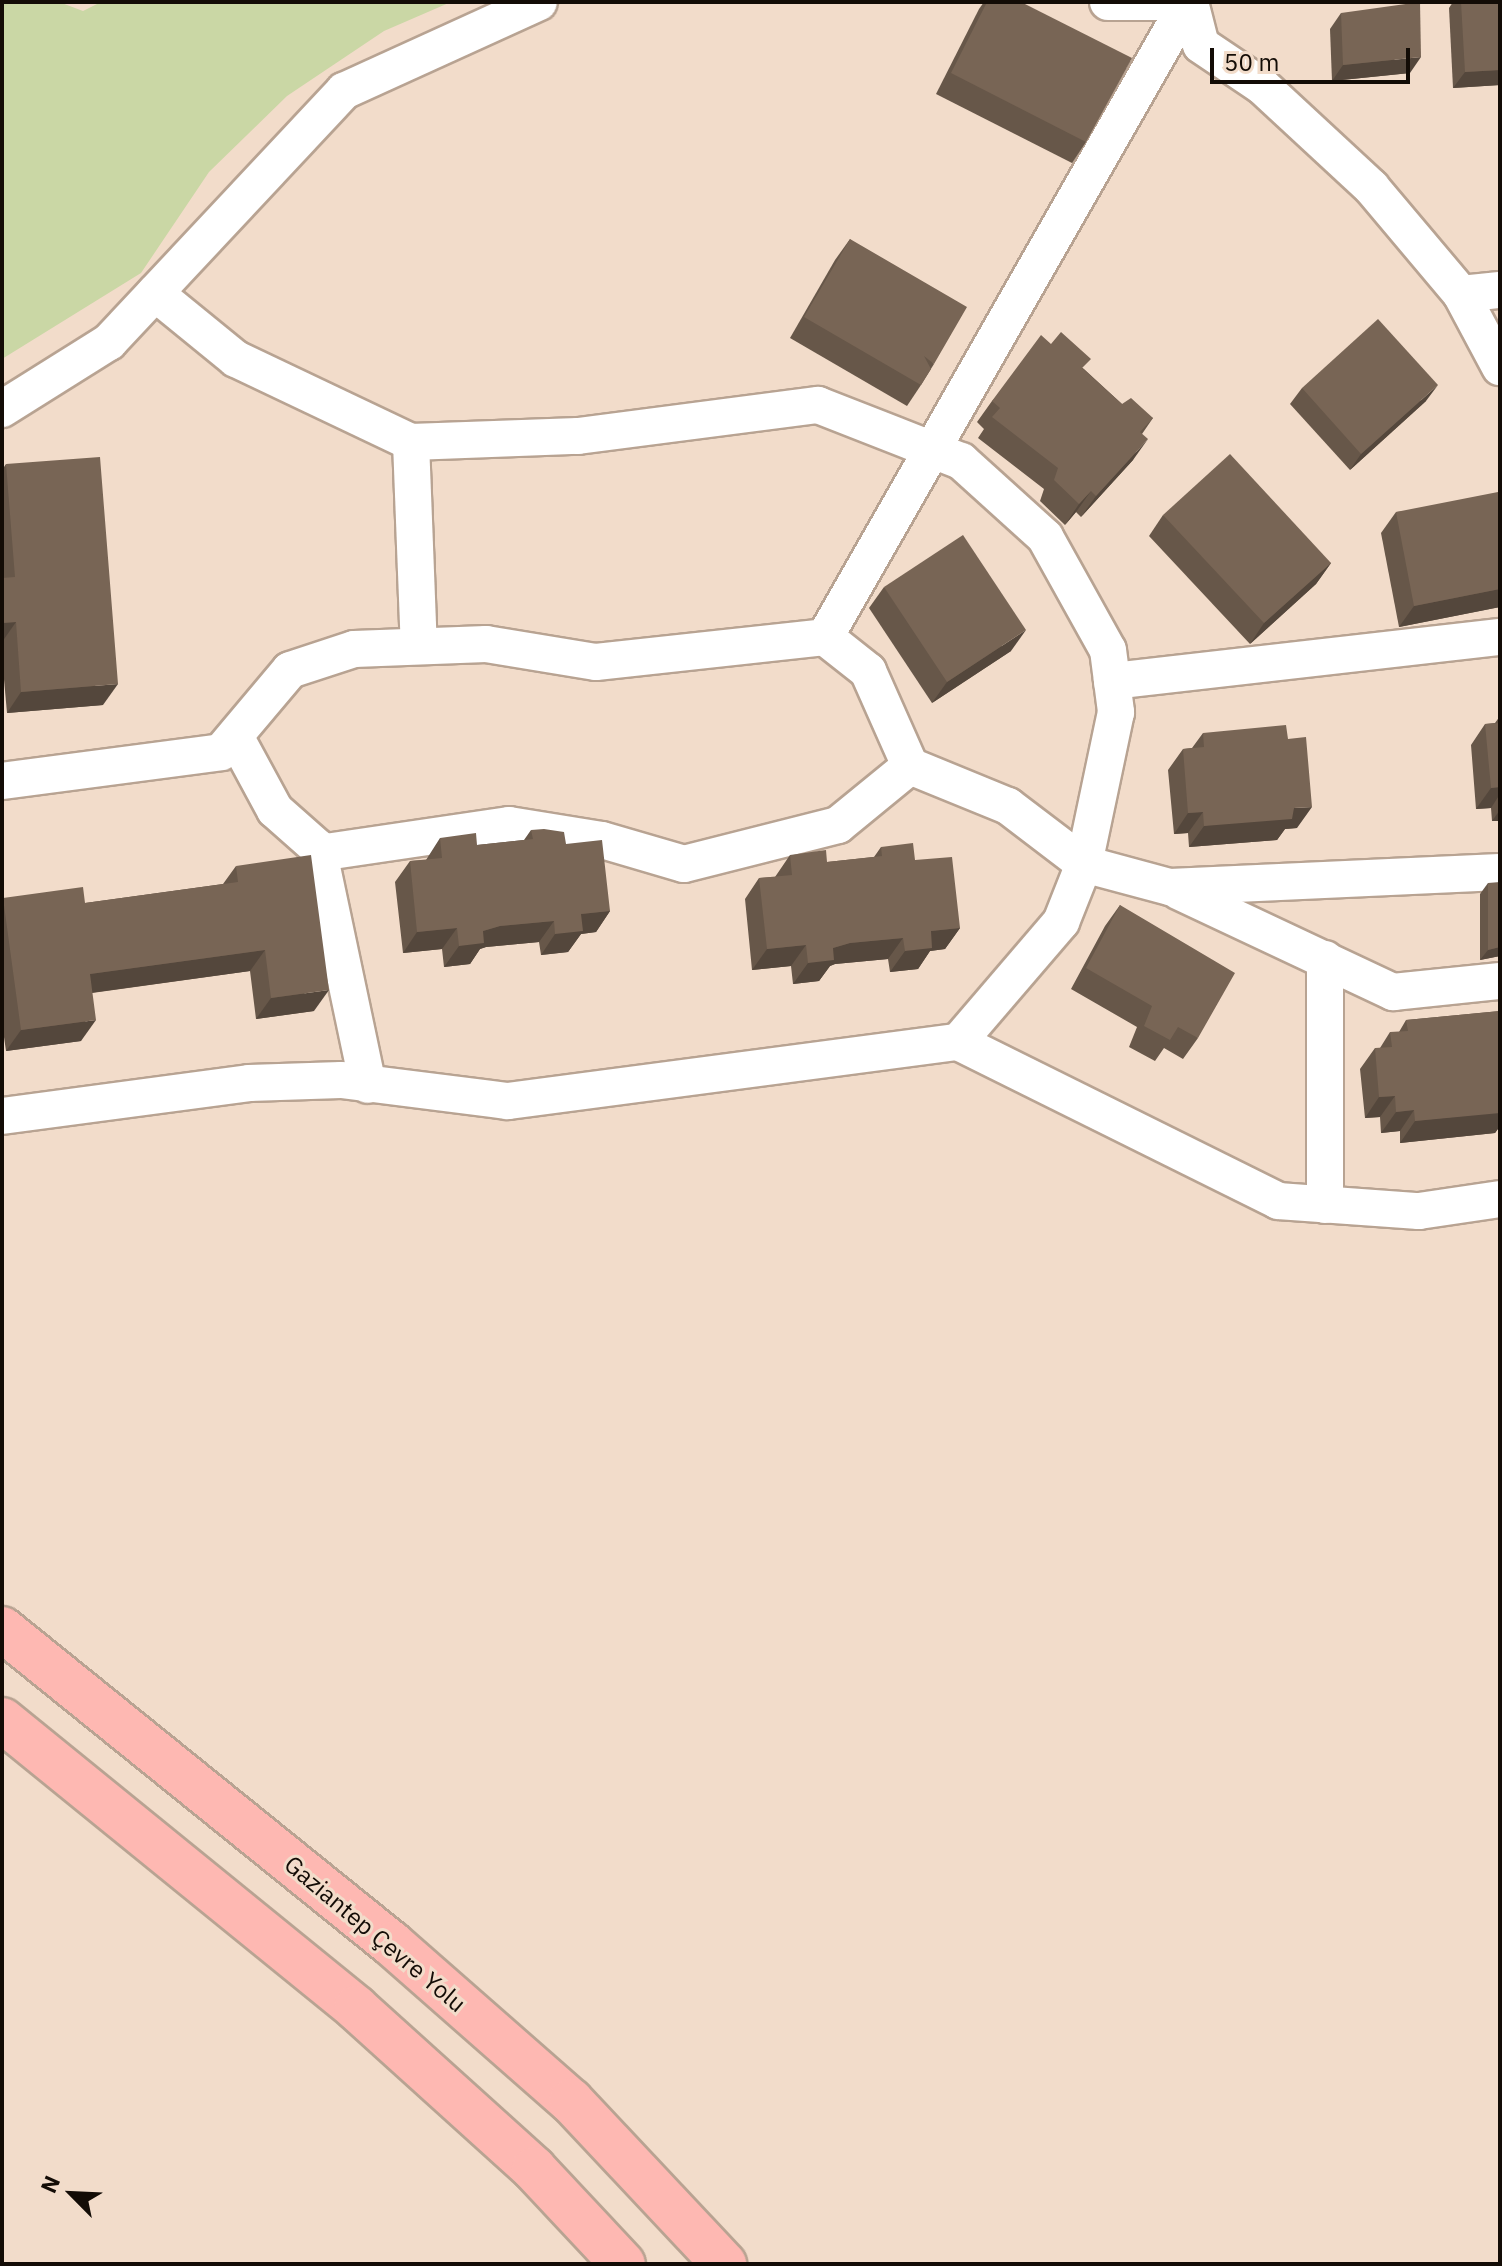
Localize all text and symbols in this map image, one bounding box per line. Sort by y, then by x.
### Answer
scale bar [1214,32,1414,82]
text: 50 m [1224,46,1279,78]
street label: Gaziantep Çevre Yolu [278,1850,472,2018]
north arrow [32,2154,112,2234]
text: N [33,2171,66,2197]

